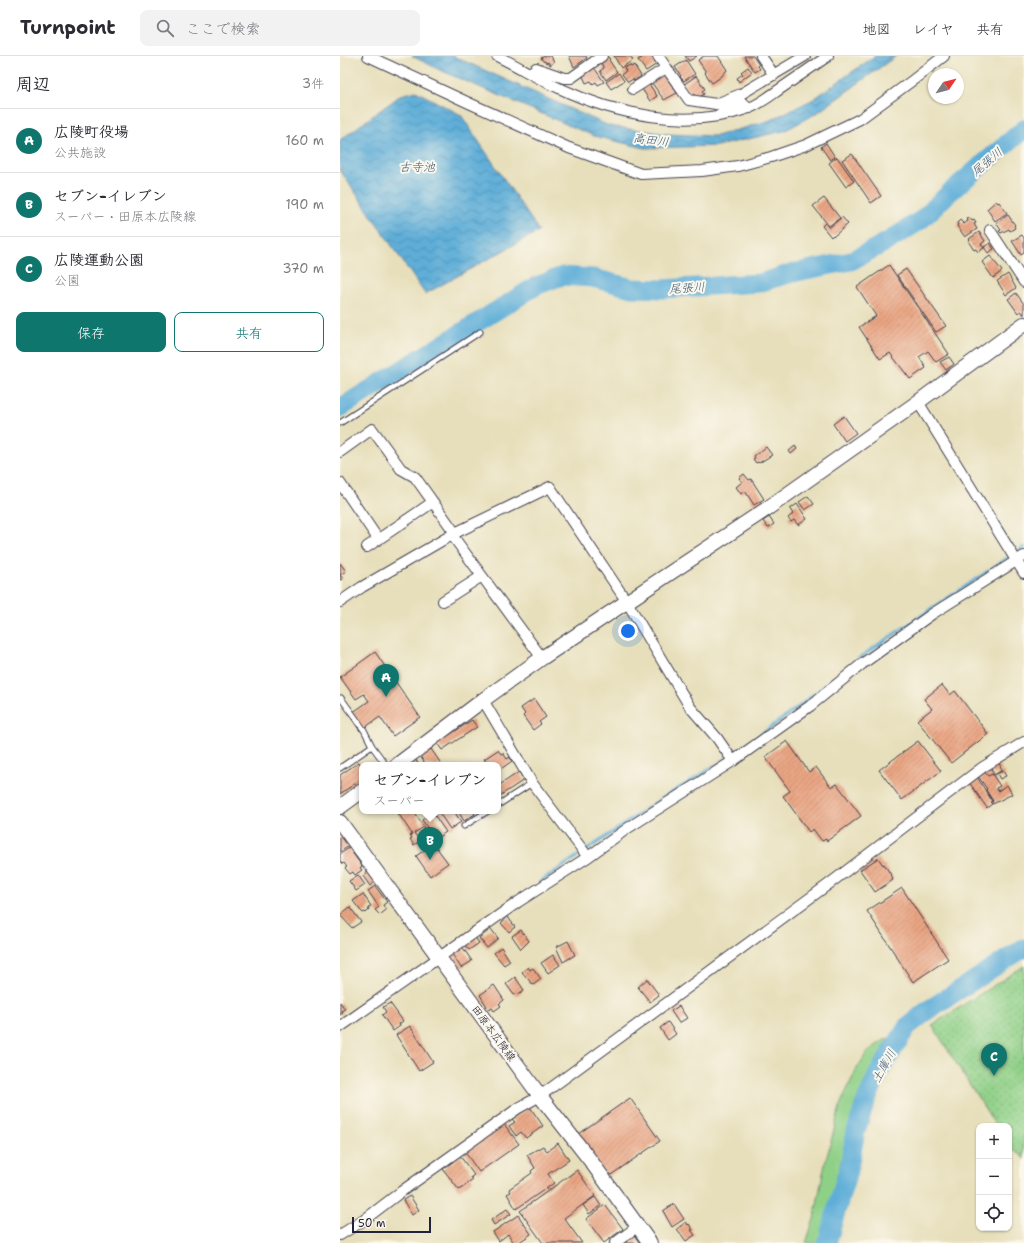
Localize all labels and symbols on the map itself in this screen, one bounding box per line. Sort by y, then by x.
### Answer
north arrow [928,68,964,104]
water label: 高田川 [632,130,670,150]
water label: 尾張川 [968,144,1006,180]
water label: 古寺池 [399,159,436,175]
water label: 尾張川 [668,279,706,297]
your location [618,621,638,641]
pin: A [373,664,399,697]
pin: B [417,827,443,860]
street label: 田原本広陵線 [468,1002,519,1064]
pin: C [981,1043,1007,1076]
water label: 土庫川 [868,1046,900,1086]
scale bar [352,1215,431,1234]

